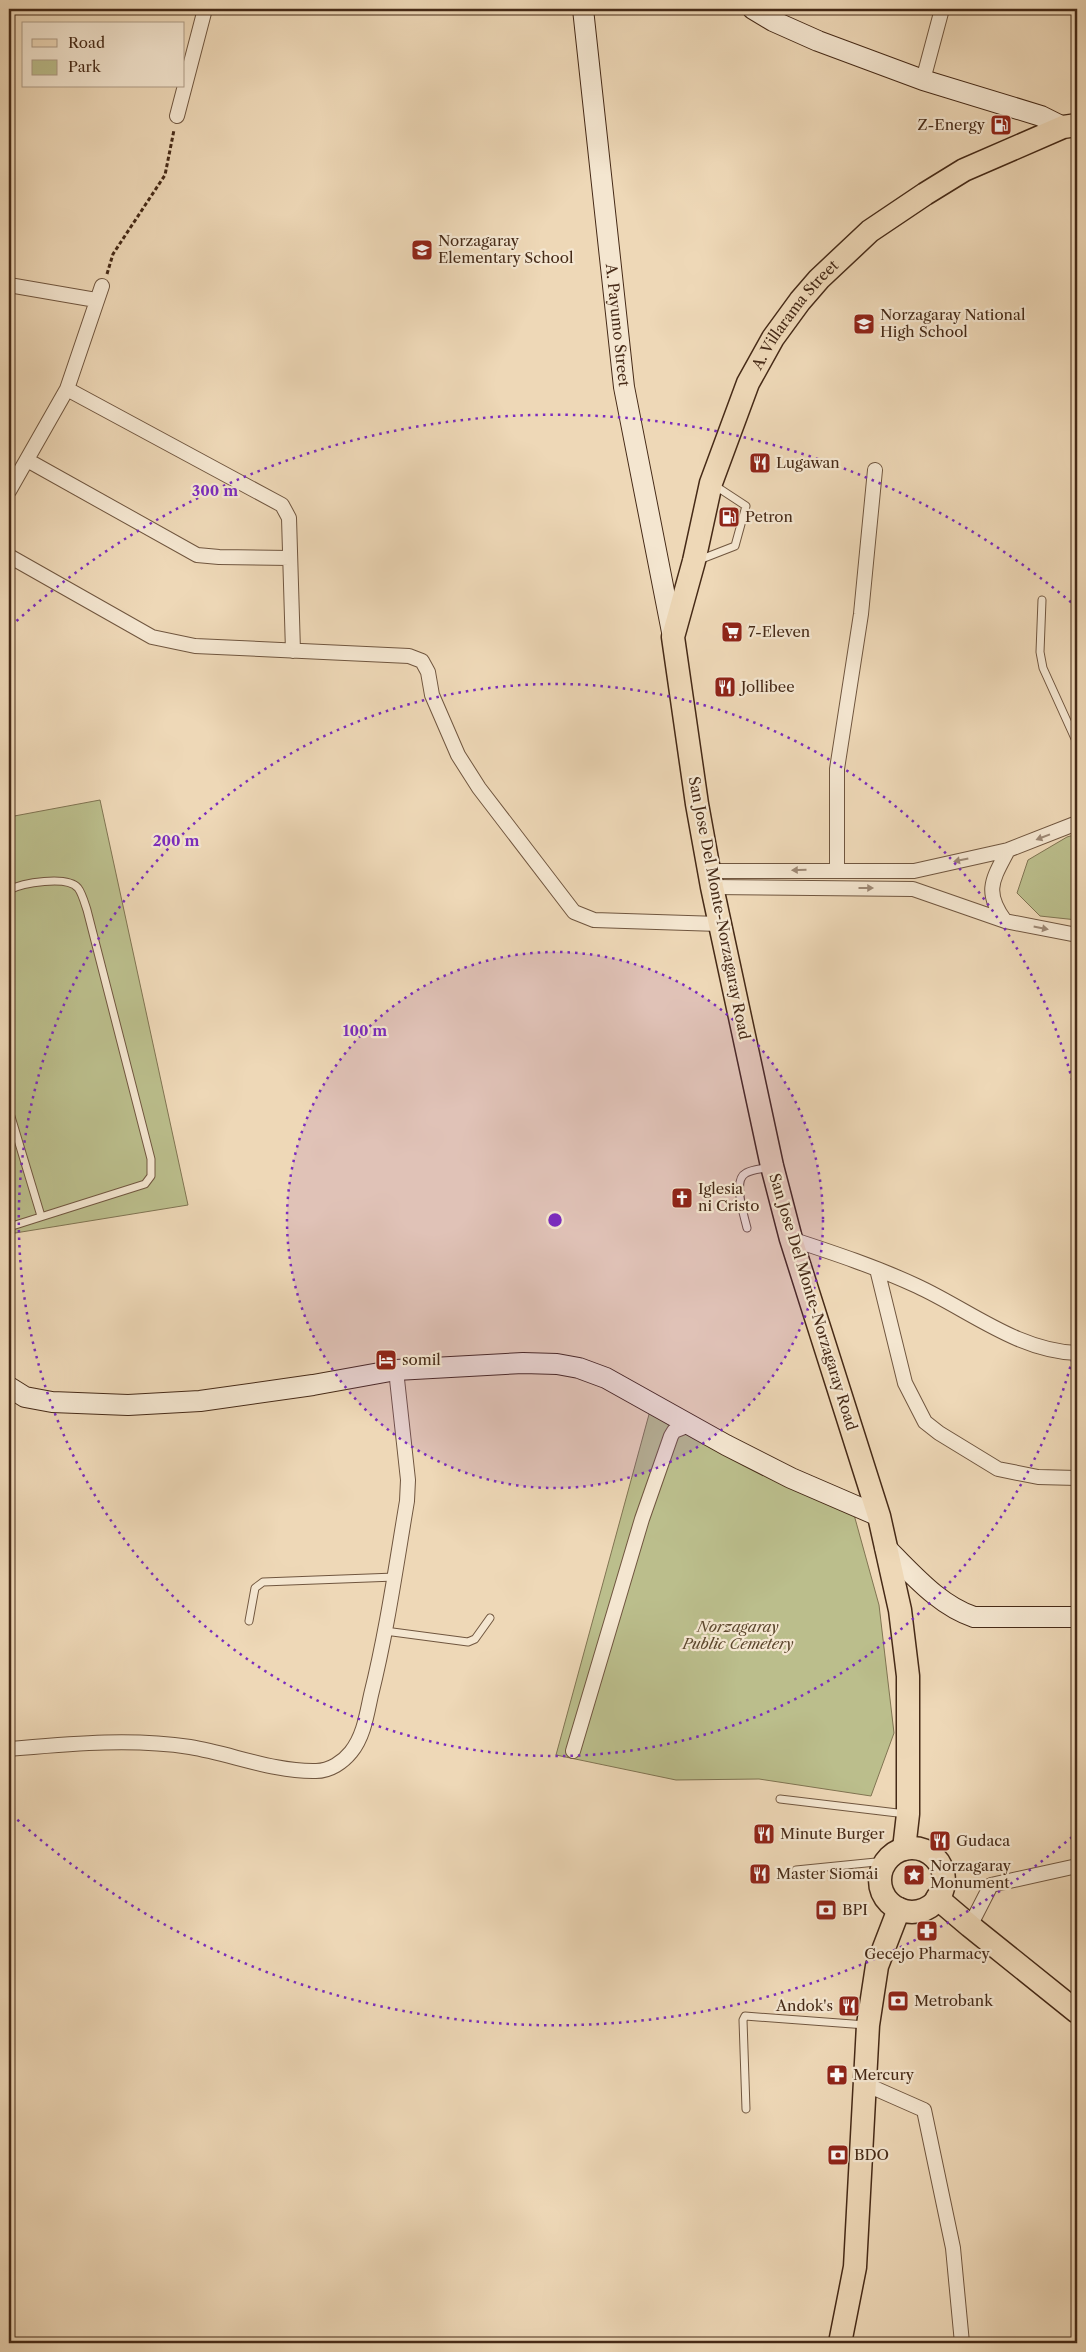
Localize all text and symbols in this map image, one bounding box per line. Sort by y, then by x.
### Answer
legend [22,22,185,88]
text: Road [68,33,105,52]
text: Park [68,57,102,76]
fuel station icon: Z-Energy [989,113,1013,137]
place label: Z-Energy [917,115,986,134]
place label: Norzagaray Elementary School [438,231,574,267]
school or university icon: Norzagaray Elementary School [410,238,434,262]
street label: A. Villarama Street [747,255,843,374]
street label: A. Payumo Street [602,262,634,388]
place label: Norzagaray National High School [880,305,1026,341]
school or university icon: Norzagaray National High School [852,312,876,336]
restaurant icon: Lugawan [748,451,772,475]
place label: Lugawan [776,453,840,472]
text: 300 m [192,481,238,500]
fuel station icon: Petron [717,505,741,529]
place label: Petron [745,507,794,526]
supermarket icon: 7-Eleven [720,620,744,644]
place label: 7-Eleven [748,622,811,641]
restaurant icon: Jollibee [713,675,737,699]
place label: Jollibee [739,677,795,696]
street label: San Jose Del Monte-Norzagaray Road [685,775,754,1041]
text: 200 m [153,831,199,850]
one-way arrow [1036,833,1050,841]
one-way arrow [952,857,968,865]
one-way arrow [791,866,807,874]
one-way arrow [858,885,874,893]
one-way arrow [1034,924,1049,932]
text: 100 m [343,1021,387,1040]
street label: San Jose Del Monte-Norzagaray Road [765,1171,862,1433]
place label: Iglesia ni Cristo [698,1179,759,1215]
church icon: Iglesia ni Cristo [670,1186,694,1210]
centre of rings [546,1211,564,1229]
hotel icon: somil [374,1348,398,1372]
place label: somil [402,1350,441,1369]
park label: Norzagaray Public Cemetery [681,1617,794,1653]
restaurant icon: Minute Burger [752,1822,776,1846]
place label: Minute Burger [780,1824,885,1843]
restaurant icon: Gudaca [928,1829,952,1853]
place label: Gudaca [956,1831,1010,1850]
place label: Norzagaray Monument [930,1856,1012,1892]
restaurant icon: Master Siomai [748,1862,772,1886]
place icon: Norzagaray Monument [902,1863,926,1887]
place label: Master Siomai [776,1864,879,1883]
bank icon: BPI [814,1898,838,1922]
place label: BPI [842,1900,868,1919]
pharmacy icon: Gecejo Pharmacy [915,1919,939,1943]
place label: Gecejo Pharmacy [864,1944,990,1963]
bank icon: Metrobank [886,1989,910,2013]
place label: Metrobank [914,1991,994,2010]
restaurant icon: Andok's [837,1994,861,2018]
place label: Andok's [775,1996,833,2015]
pharmacy icon: Mercury [825,2063,849,2087]
place label: Mercury [853,2065,915,2084]
bank icon: BDO [826,2143,850,2167]
place label: BDO [854,2145,889,2164]

